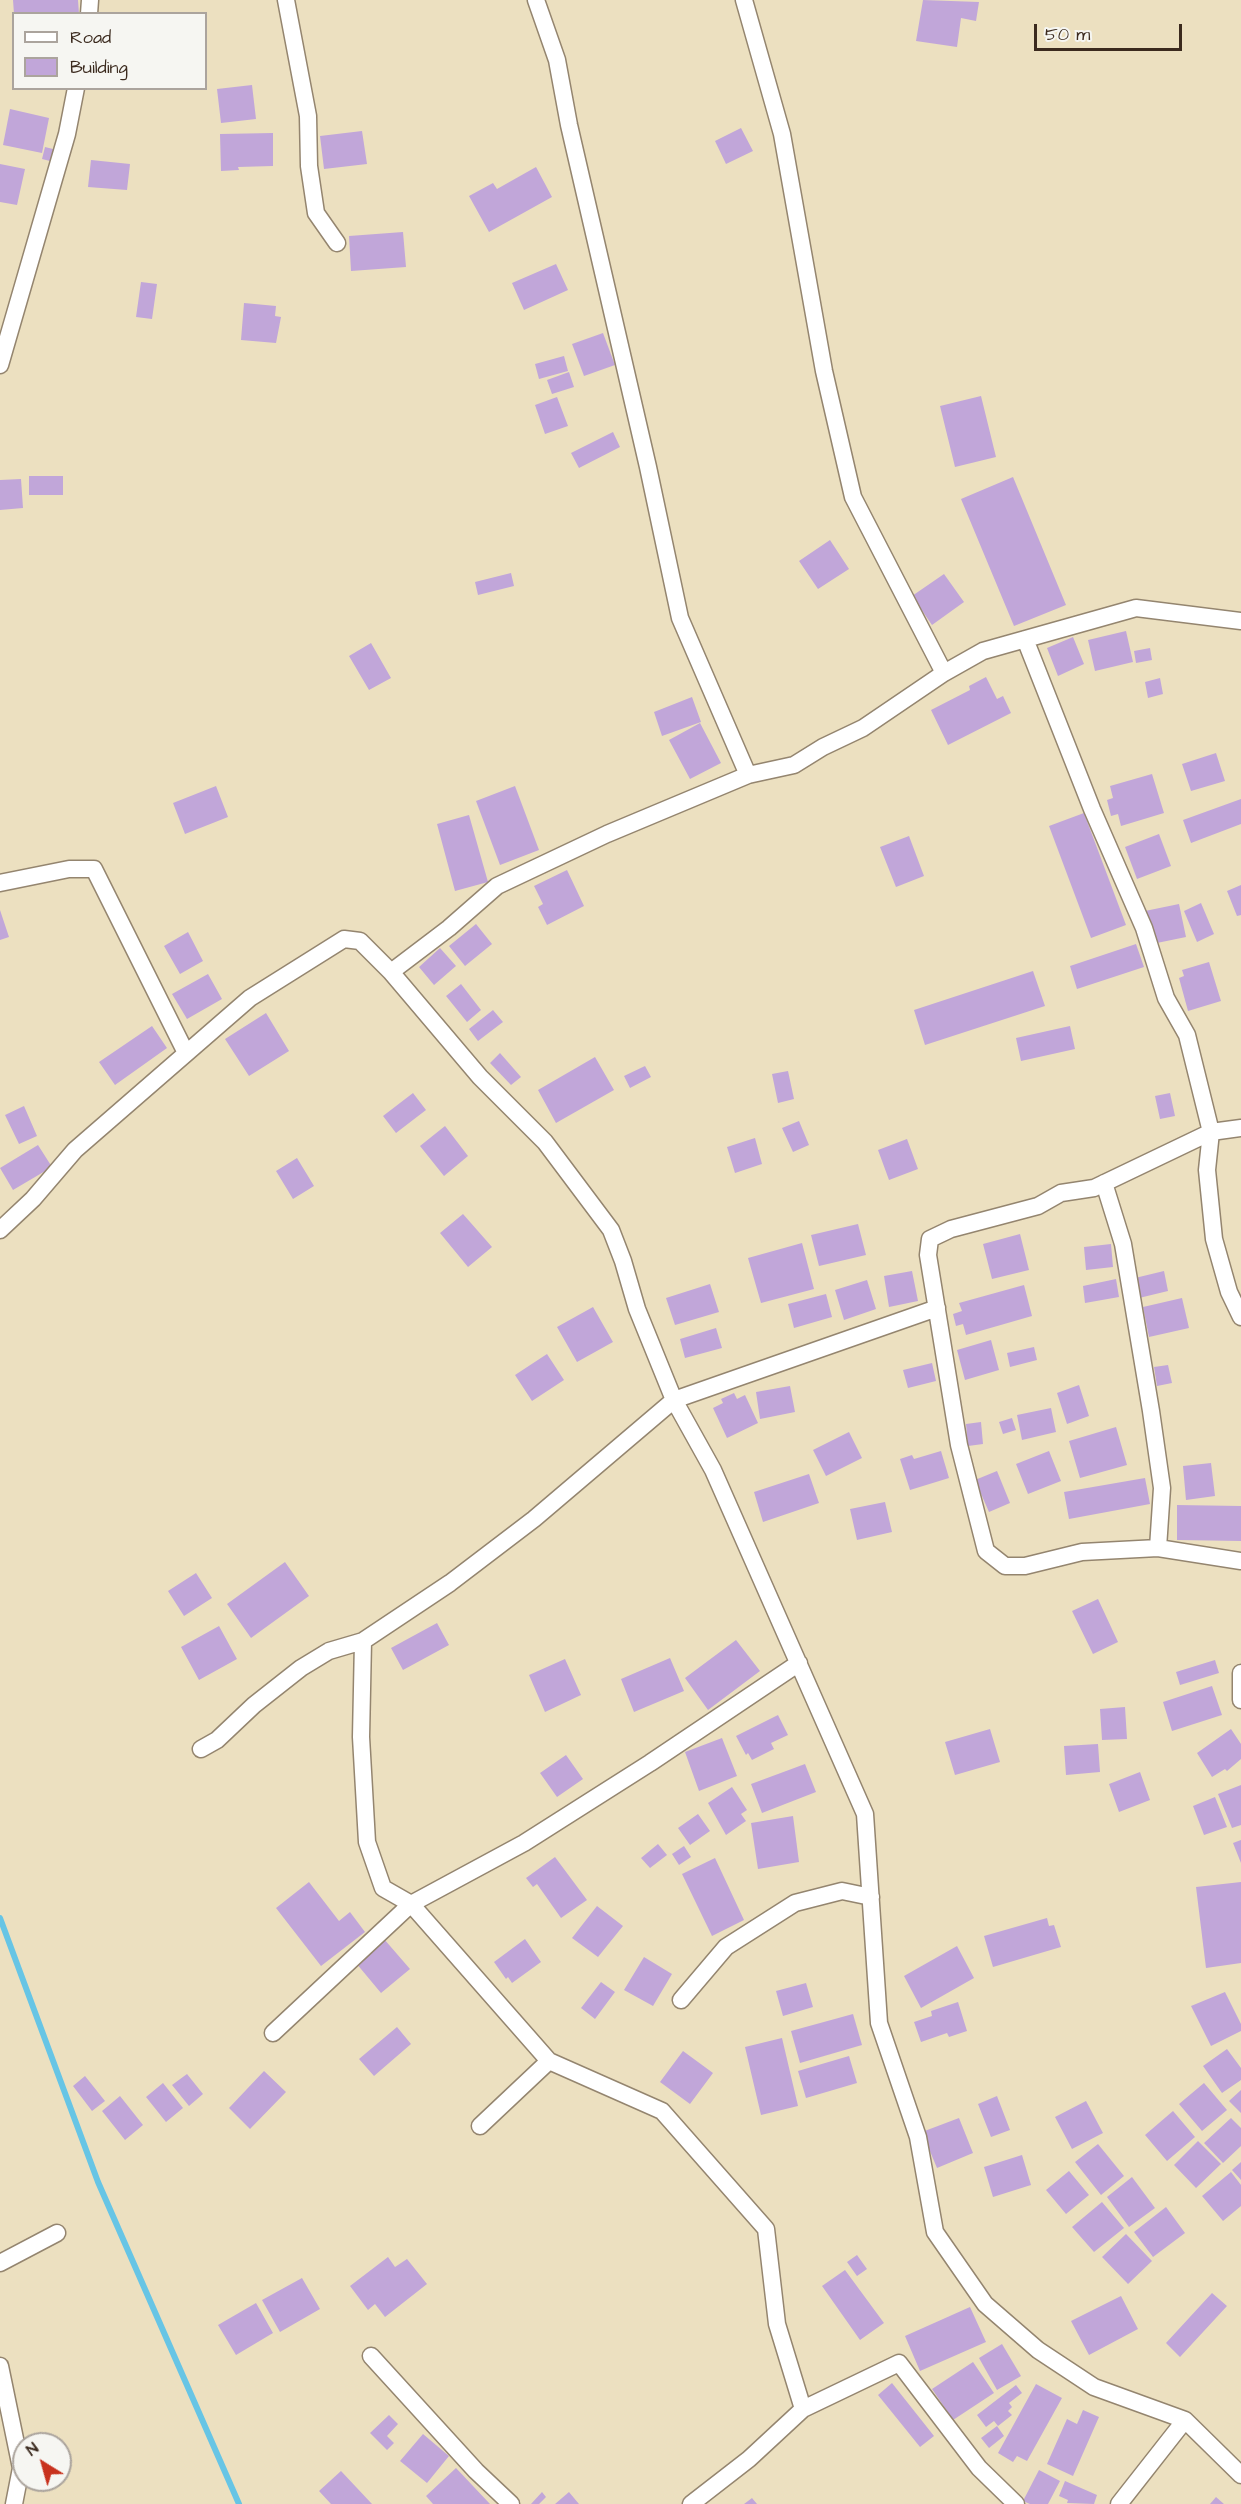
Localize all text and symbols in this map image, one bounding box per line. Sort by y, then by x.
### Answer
legend [12,12,207,90]
scale bar [1037,12,1186,50]
text: 50 m [1045,22,1090,47]
text: Road [70,25,111,50]
text: Building [70,55,128,80]
north arrow [12,2432,72,2492]
text: N [22,2437,43,2461]

